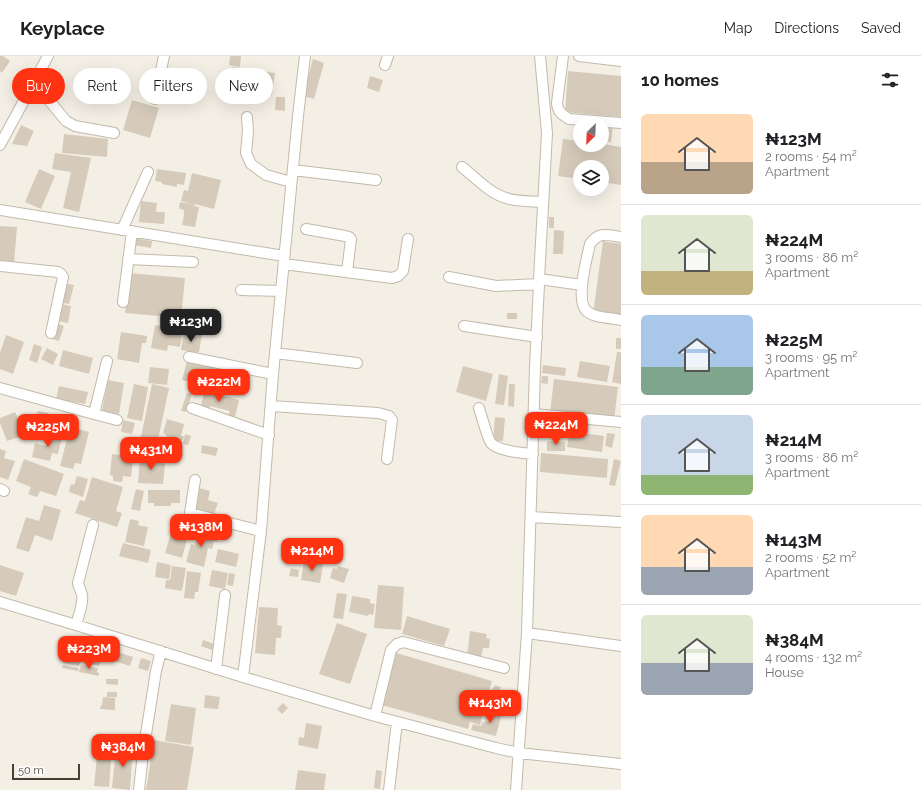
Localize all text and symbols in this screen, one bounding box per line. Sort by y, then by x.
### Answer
text: Keyplace [20,17,105,39]
text: Map [724,20,752,36]
text: Directions [774,20,839,36]
text: Saved [861,20,901,36]
chip: Buy [12,68,65,104]
chip: Rent [73,68,131,104]
chip: Filters [139,68,207,104]
chip: New [215,68,273,104]
icon: filters [879,69,901,91]
text: 10 homes [641,70,719,90]
north arrow [573,116,609,152]
map controls [573,116,609,196]
text: ₦123M [765,129,822,149]
icon: home [673,130,721,178]
text: 2 rooms · 54 m² [765,149,857,164]
button: layers [573,160,609,196]
text: Apartment [765,164,829,179]
text: ₦224M [765,230,823,250]
icon: home [673,231,721,279]
text: 3 rooms · 86 m² [765,250,858,265]
text: Apartment [765,265,829,280]
pin: ₦123M [163,309,219,343]
text: ₦123M [169,314,213,329]
text: ₦225M [765,330,823,350]
icon: home [673,331,721,379]
text: 3 rooms · 95 m² [765,350,857,365]
text: Apartment [765,365,829,380]
pin: ₦222M [191,369,247,403]
text: ₦222M [197,374,241,389]
pin: ₦224M [528,412,584,446]
pin: ₦225M [20,414,76,448]
text: ₦224M [534,417,578,432]
text: ₦225M [26,419,70,434]
text: ₦214M [765,430,822,450]
icon: home [673,431,721,479]
pin: ₦431M [123,437,179,471]
text: ₦431M [129,442,173,457]
text: 3 rooms · 86 m² [765,450,858,465]
text: Apartment [765,465,829,480]
pin: ₦138M [173,514,229,548]
text: ₦138M [179,519,223,534]
text: ₦143M [765,530,822,550]
icon: home [673,531,721,579]
pin: ₦214M [284,538,340,572]
text: ₦214M [290,543,334,558]
text: 2 rooms · 52 m² [765,550,856,565]
text: Apartment [765,565,829,580]
text: ₦384M [765,630,824,650]
icon: home [673,631,721,679]
pin: ₦223M [61,636,117,670]
text: ₦223M [67,641,111,656]
text: 4 rooms · 132 m² [765,650,862,665]
text: House [765,665,804,680]
pin: ₦143M [462,690,518,724]
text: ₦143M [468,695,512,710]
pin: ₦384M [95,734,151,768]
text: ₦384M [101,739,145,754]
scale bar [12,762,80,781]
text: 50 m [18,764,44,777]

